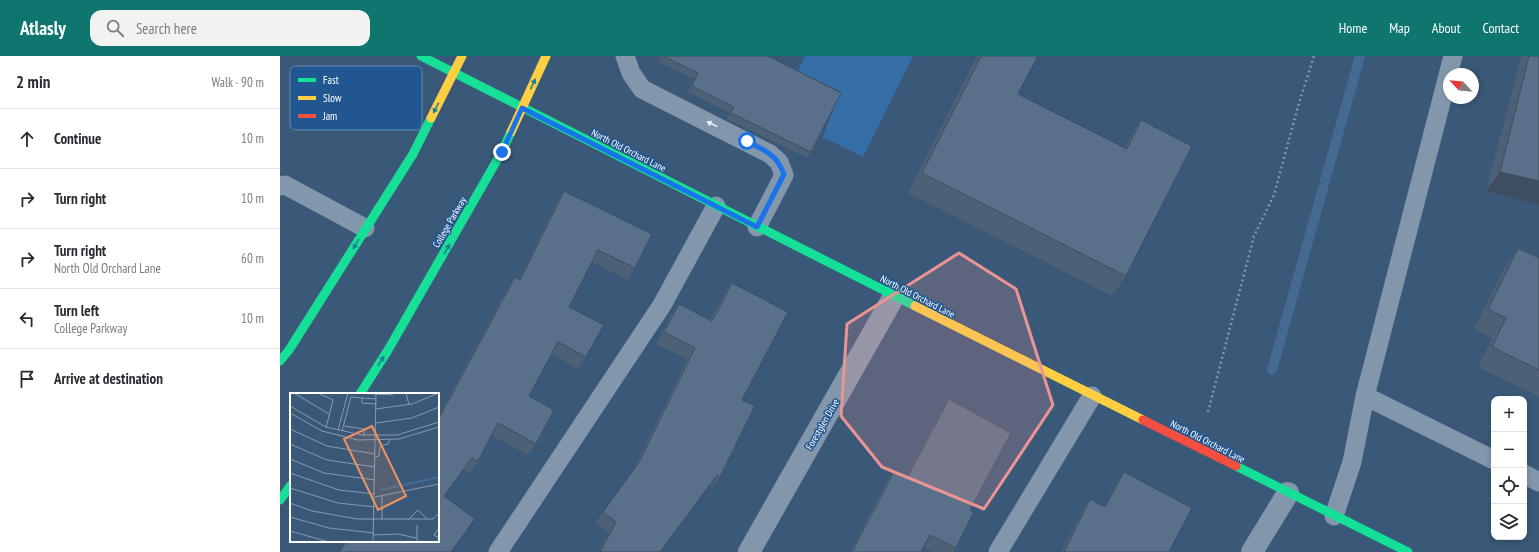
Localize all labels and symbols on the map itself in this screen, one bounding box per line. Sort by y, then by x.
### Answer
legend [290,66,422,130]
north arrow [1443,68,1479,104]
text: Fast [323,73,339,87]
one-way arrow [530,79,536,90]
text: Slow [323,91,342,105]
one-way arrow [433,102,440,113]
text: Jam [322,109,337,123]
one-way arrow [707,121,718,127]
street label: North Old Orchard Lane [589,126,668,175]
route start [738,132,756,150]
route end [493,143,511,161]
street label: College Parkway [430,194,469,250]
one-way arrow [353,238,360,250]
one-way arrow [443,243,450,255]
street label: North Old Orchard Lane [878,272,957,321]
one-way arrow [378,355,385,367]
inset map [290,393,439,542]
street label: Forestglen Drive [803,396,842,452]
street label: North Old Orchard Lane [1168,417,1247,466]

